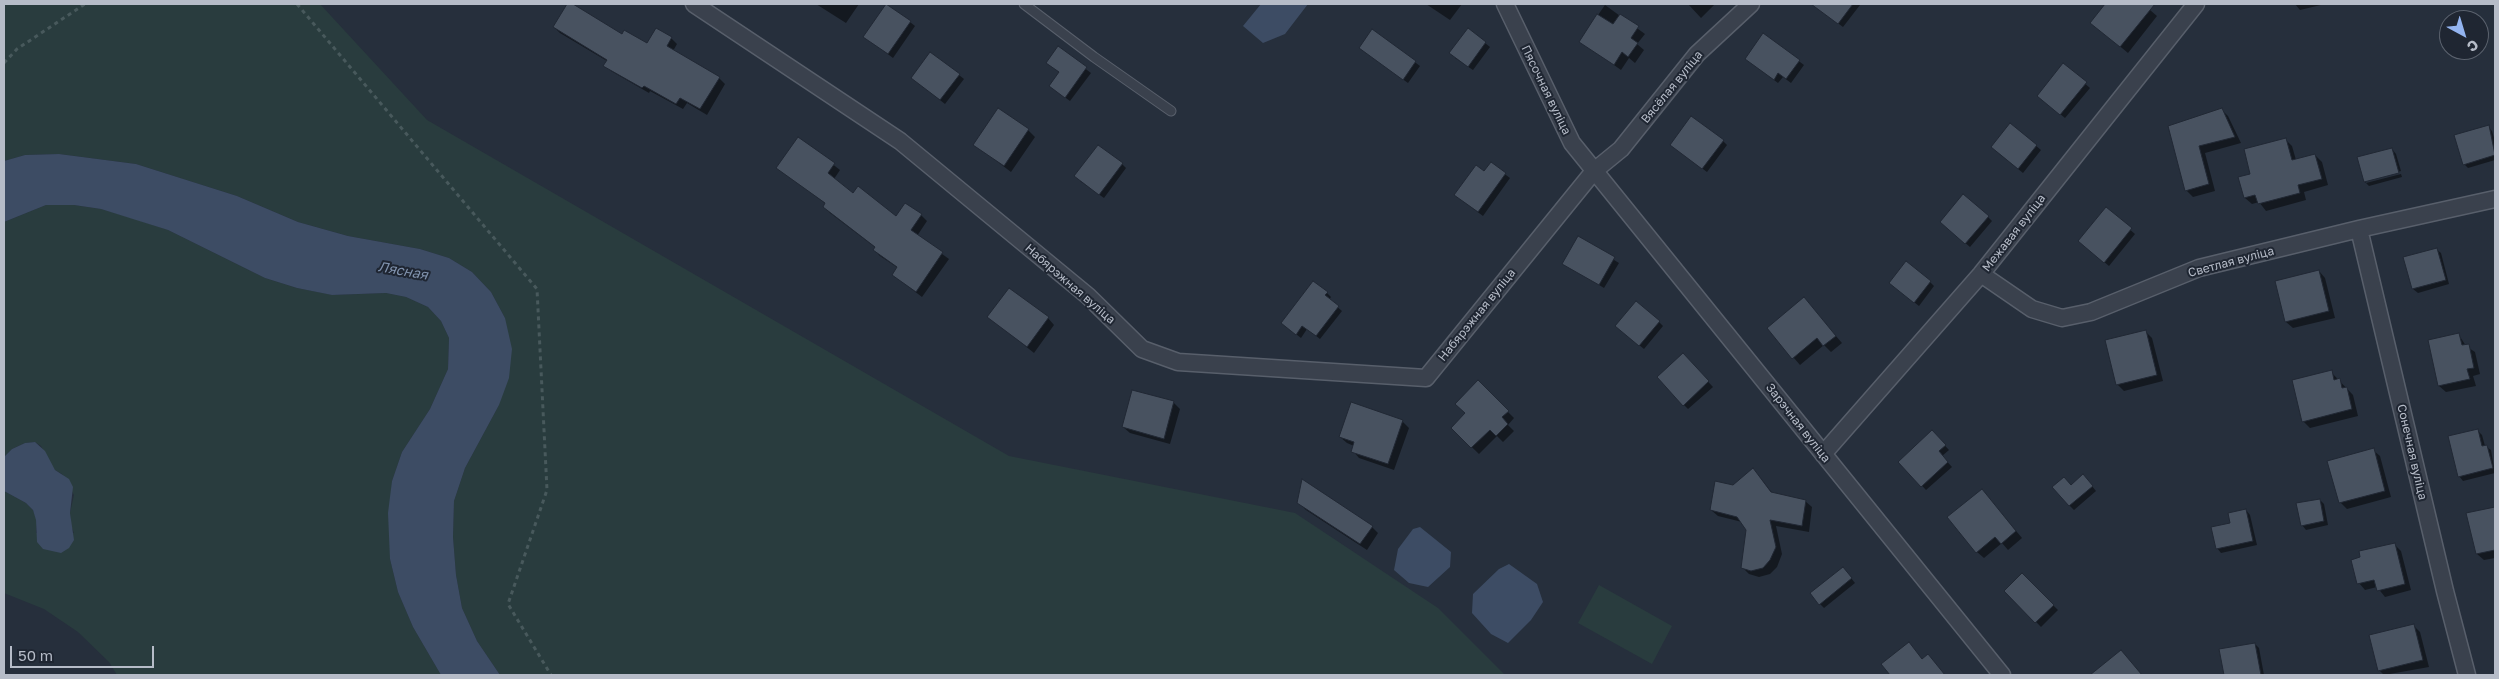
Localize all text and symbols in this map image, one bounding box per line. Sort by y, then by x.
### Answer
north arrow [2439,10,2489,60]
text: С [2464,37,2482,56]
street label: Пясочная вуліца [1518,43,1574,137]
street label: Вясёлая вуліца [1638,48,1706,126]
street label: Межавая вуліца [1979,191,2049,275]
street label: Набярэжная вуліца [1022,241,1118,327]
street label: Светлая вуліца [2186,244,2276,280]
water label: Лясная [377,258,429,284]
street label: Набярэжная вуліца [1435,266,1519,364]
street label: Зарэчная вуліца [1763,381,1833,465]
street label: Сонечная вуліца [2394,403,2430,501]
scale bar [12,636,156,668]
text: 50 m [18,646,53,664]

